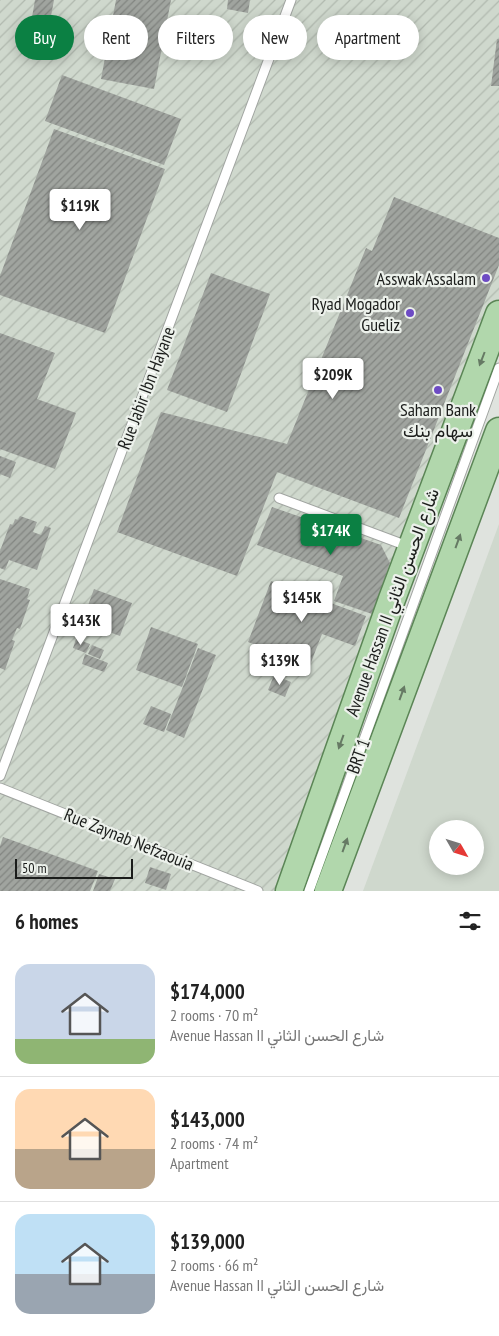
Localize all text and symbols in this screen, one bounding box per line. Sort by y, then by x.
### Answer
chip: Buy [15,15,74,60]
chip: Rent [84,15,148,60]
chip: Filters [158,15,233,60]
chip: New [243,15,307,60]
chip: Apartment [317,15,419,60]
pin: $119K [45,188,115,231]
text: $119K [61,195,99,215]
place label: Asswak Assalam [377,267,476,290]
marker: Asswak Assalam [480,272,492,284]
place label: Ryad Mogador Gueliz [312,292,400,336]
marker: Ryad Mogador Gueliz [404,307,416,319]
street label: Rue Jabir Ibn Hayane [112,323,180,453]
one-way arrow [478,352,485,367]
pin: $209K [298,358,368,400]
text: $209K [314,364,352,384]
marker: Saham Bank سهام بنك [432,384,444,396]
place label: Saham Bank سهام بنك [400,398,476,443]
street label: Avenue Hassan II شارع الحسن الثاني [340,485,448,720]
pin: $174K [296,514,366,556]
text: $174K [312,520,350,540]
one-way arrow [455,533,462,548]
pin: $145K [267,580,337,623]
text: $145K [283,587,321,607]
pin: $143K [46,604,116,646]
text: $143K [62,610,100,630]
pin: $139K [245,644,315,686]
text: $139K [261,650,299,670]
one-way arrow [398,685,406,700]
one-way arrow [337,735,345,750]
street label: BRT 1 [341,735,375,777]
street label: Rue Zaynab Nefzaouia [61,803,197,875]
north arrow [429,820,484,875]
map controls [429,820,484,875]
one-way arrow [341,837,349,852]
scale bar [15,856,132,879]
text: 50 m [22,859,47,877]
icon: filters [456,907,484,935]
text: 6 homes [15,908,78,935]
text: $174,000 [170,978,245,1005]
icon: home [55,984,115,1044]
text: 2 rooms · 70 m² [170,1005,258,1025]
text: Avenue Hassan II شارع الحسن الثاني [170,1025,384,1045]
text: $143,000 [170,1106,245,1133]
icon: home [55,1109,115,1169]
text: 2 rooms · 74 m² [170,1133,258,1153]
text: Apartment [170,1153,229,1173]
text: $139,000 [170,1228,245,1255]
icon: home [55,1234,115,1294]
text: 2 rooms · 66 m² [170,1255,258,1275]
text: Avenue Hassan II شارع الحسن الثاني [170,1275,384,1295]

